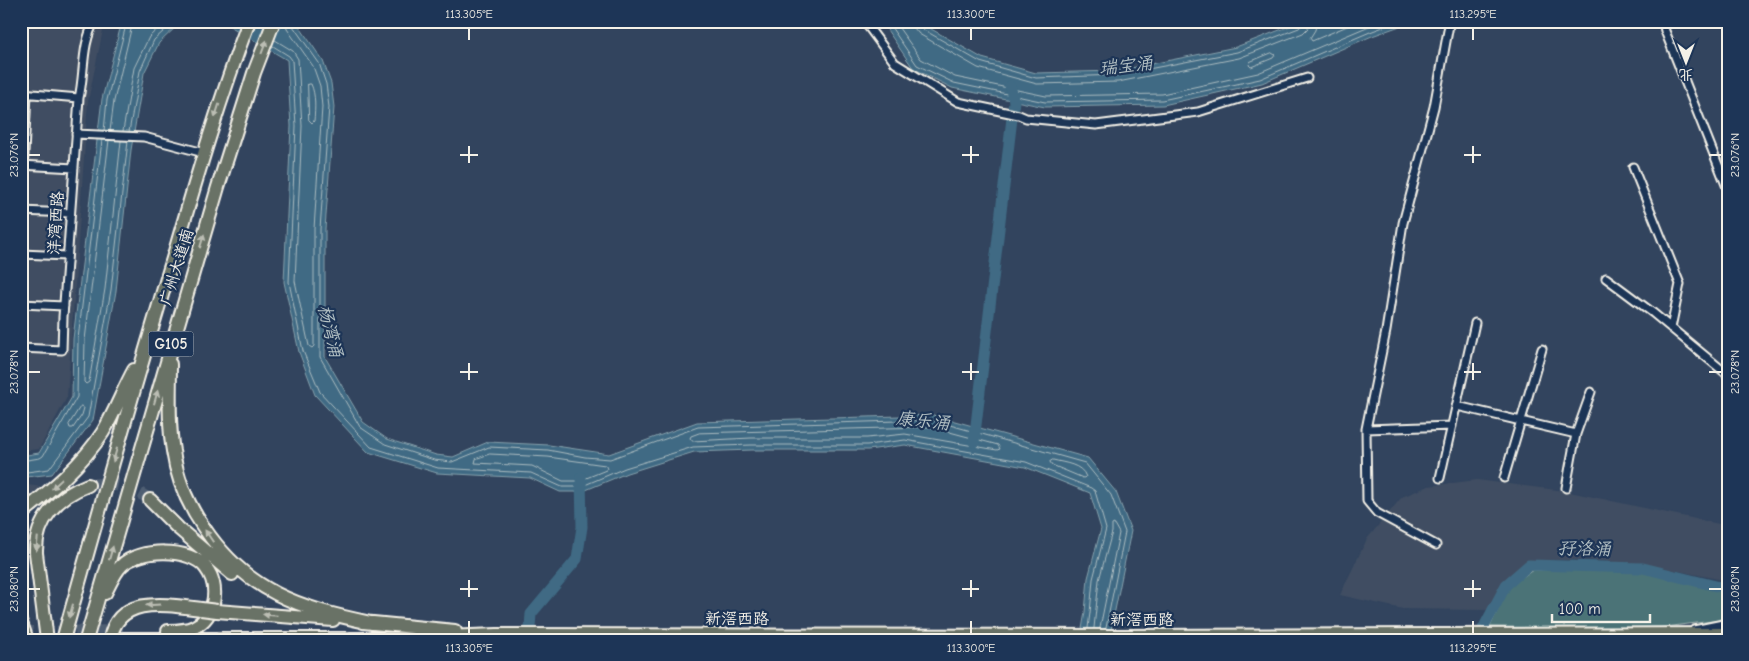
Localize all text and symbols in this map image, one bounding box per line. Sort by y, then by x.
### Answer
text: 113.305°E [445,7,493,21]
text: 113.300°E [947,7,995,21]
text: 113.295°E [1450,7,1496,21]
north arrow [1662,38,1712,88]
one-way arrow [260,39,268,54]
water label: 瑞宝涌 [1098,53,1155,79]
text: 北 [1679,66,1693,83]
one-way arrow [213,103,220,118]
text: 23.076°N [7,133,21,177]
text: 23.076°N [1728,133,1742,177]
street label: 洋湾西路 [45,190,67,256]
street label: 广州大道南 [157,226,197,308]
one-way arrow [198,234,206,249]
water label: 杨湾涌 [313,302,347,361]
road number: G105 [148,332,194,356]
text: 23.078°N [7,350,21,394]
text: 23.078°N [1728,350,1742,394]
one-way arrow [153,390,161,405]
water label: 康乐涌 [895,408,952,434]
one-way arrow [111,447,119,462]
one-way arrow [52,478,64,490]
one-way arrow [204,529,214,543]
one-way arrow [33,537,41,553]
water label: 孖洛涌 [1557,538,1612,560]
one-way arrow [108,546,116,561]
text: 23.080°N [7,566,21,612]
text: 23.080°N [1728,566,1742,612]
scale bar [1552,591,1649,623]
text: 100 m [1559,600,1601,618]
one-way arrow [144,602,160,610]
one-way arrow [66,603,74,618]
one-way arrow [261,610,277,618]
street label: 新滘西路 [705,610,769,628]
street label: 新滘西路 [1110,611,1174,629]
text: 113.305°E [445,641,493,655]
text: 113.300°E [947,641,995,655]
text: 113.295°E [1450,641,1496,655]

